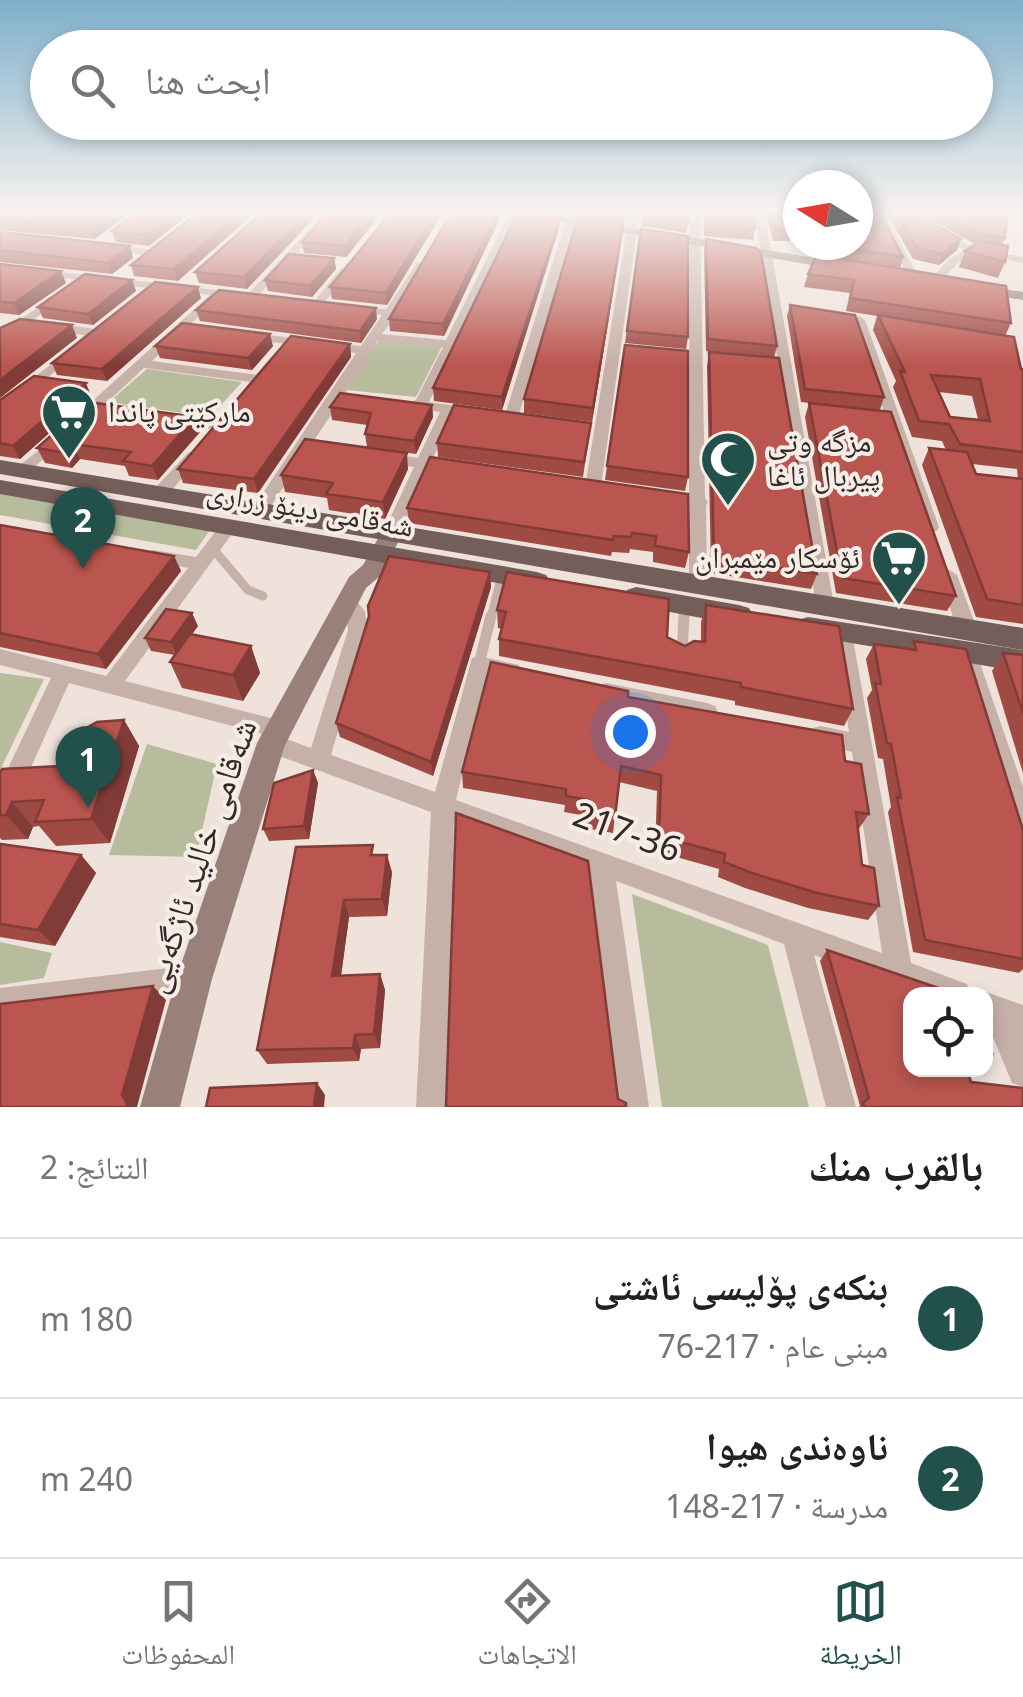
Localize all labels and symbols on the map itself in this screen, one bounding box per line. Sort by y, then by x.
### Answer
north arrow [783,170,873,260]
supermarket icon: مارکێتی پاندا [39,382,99,461]
place label: مارکێتی پاندا [108,390,251,431]
place label: مزگه وتى پيربال ئاغا [767,420,880,495]
mosque icon: مزگه وتى پيربال ئاغا [698,429,758,508]
street label: شەقامی دینۆ زراری [204,469,417,546]
pin: 2 [51,486,116,569]
supermarket icon: ئۆسکار مێمبران [869,528,929,607]
place label: ئۆسکار مێمبران [695,536,860,577]
your location [605,707,656,758]
street label: شەقامی خالید ئاژگەیی [129,712,266,999]
pin: 1 [56,726,120,808]
street label: 217-36 [567,789,688,872]

